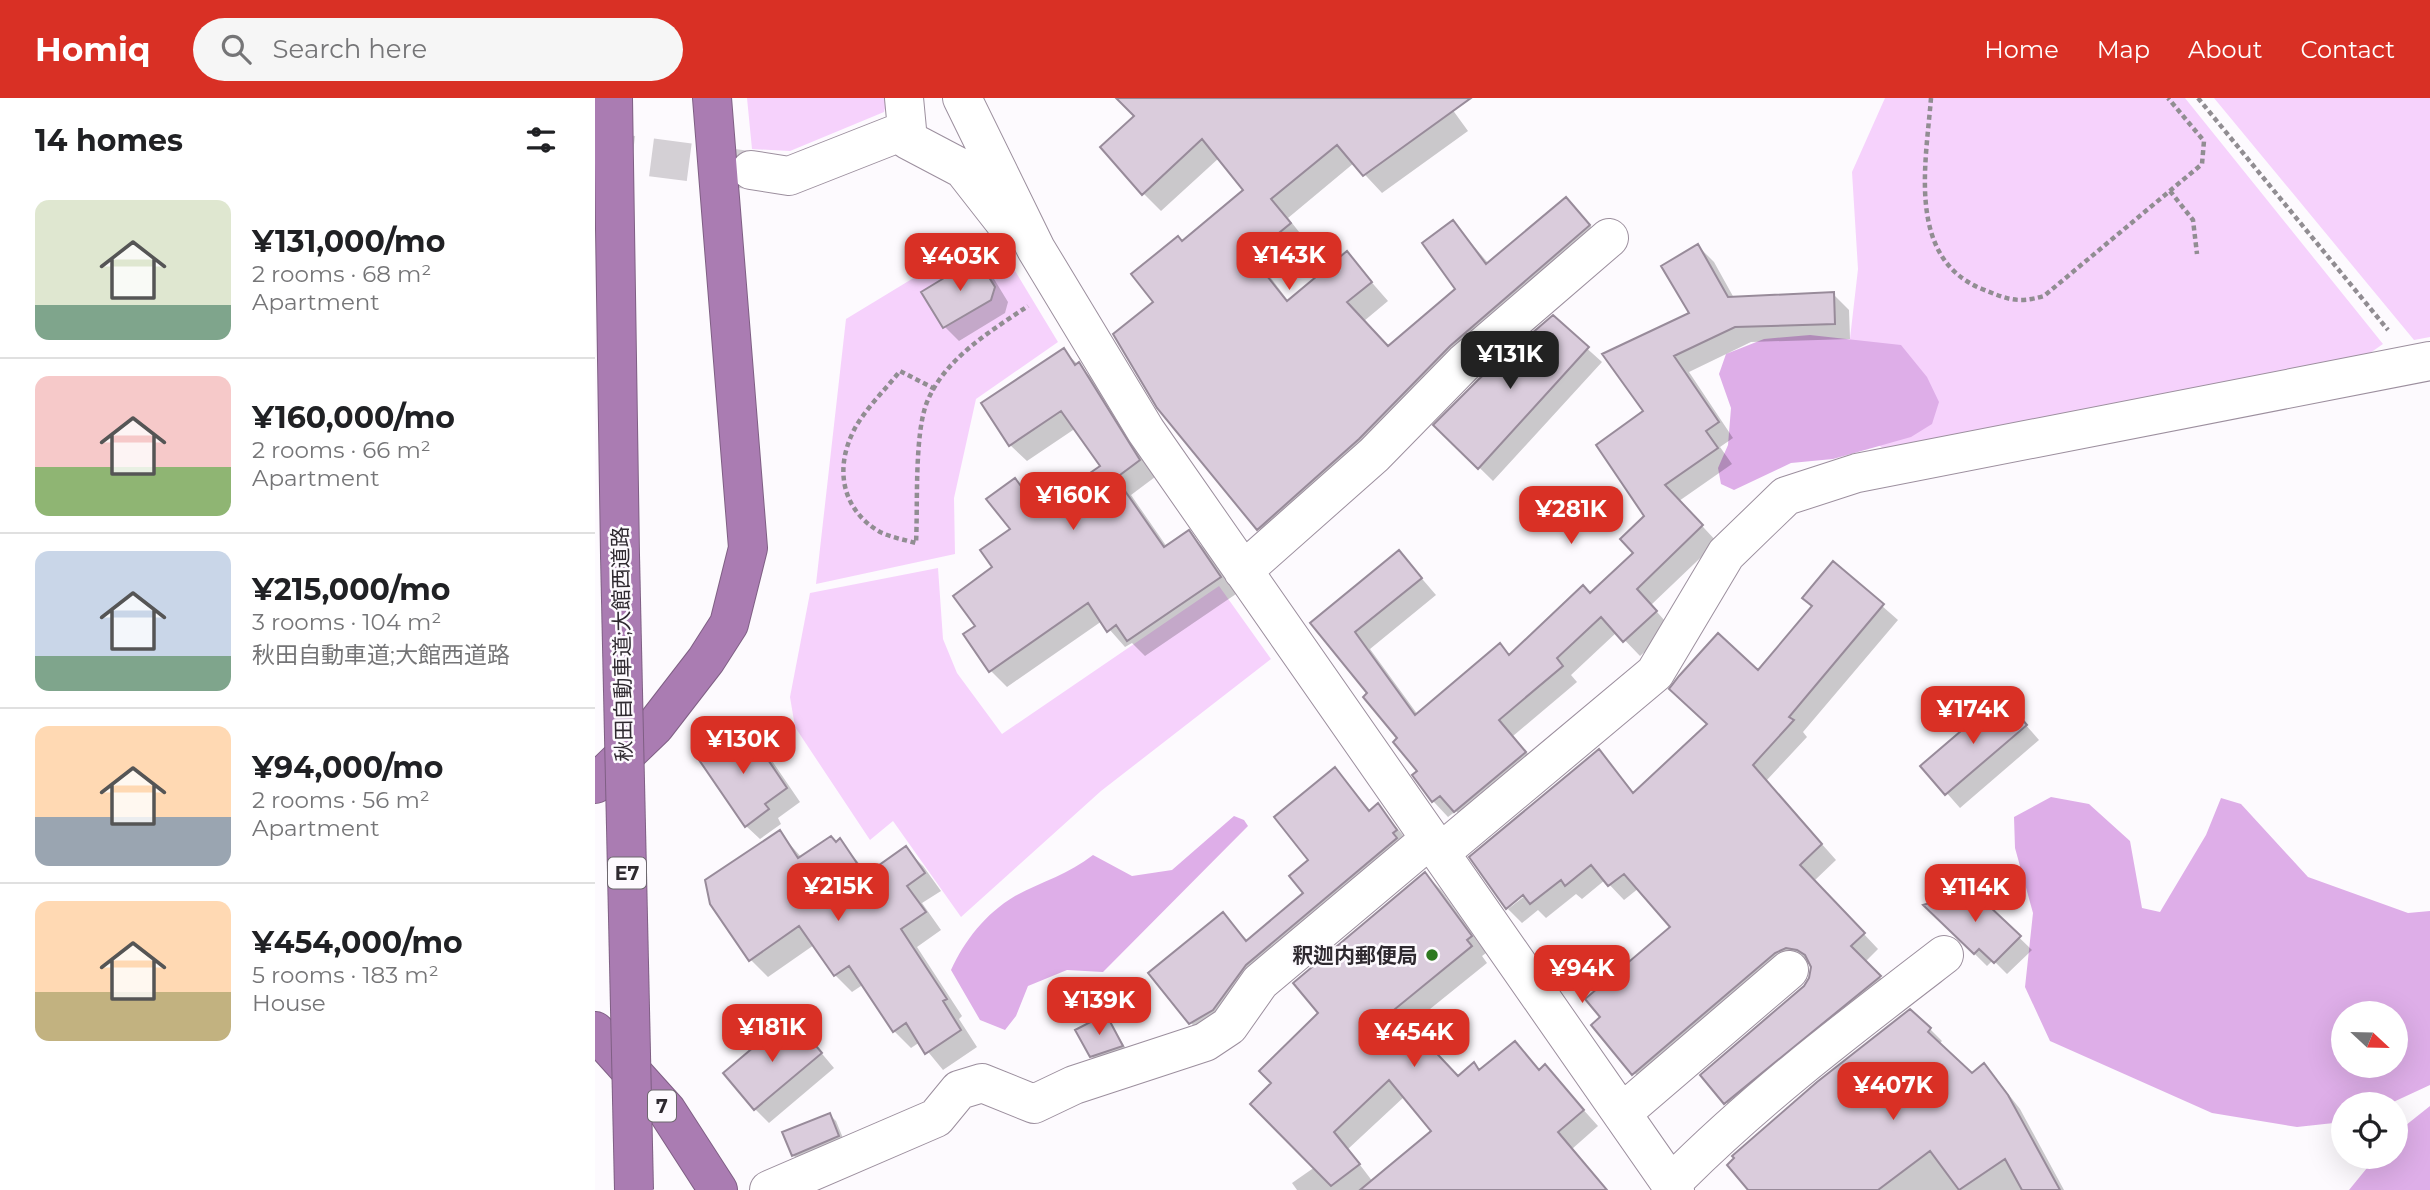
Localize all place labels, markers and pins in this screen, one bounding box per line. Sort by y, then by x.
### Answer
pin: ¥143K [1240,232,1338,292]
pin: ¥403K [911,234,1009,293]
pin: ¥131K [1461,331,1559,391]
pin: ¥160K [1024,472,1122,532]
pin: ¥281K [1522,486,1620,546]
pin: ¥174K [1924,686,2022,746]
pin: ¥130K [694,716,792,776]
pin: ¥215K [789,864,887,923]
pin: ¥114K [1926,864,2024,924]
place label: 釈迦内郵便局 [1292,943,1418,968]
pin: ¥94K [1541,946,1623,1005]
marker: 釈迦内郵便局 [1424,947,1440,963]
pin: ¥139K [1050,978,1148,1037]
pin: ¥181K [723,1004,821,1064]
pin: ¥454K [1365,1010,1463,1069]
pin: ¥407K [1844,1062,1942,1122]

